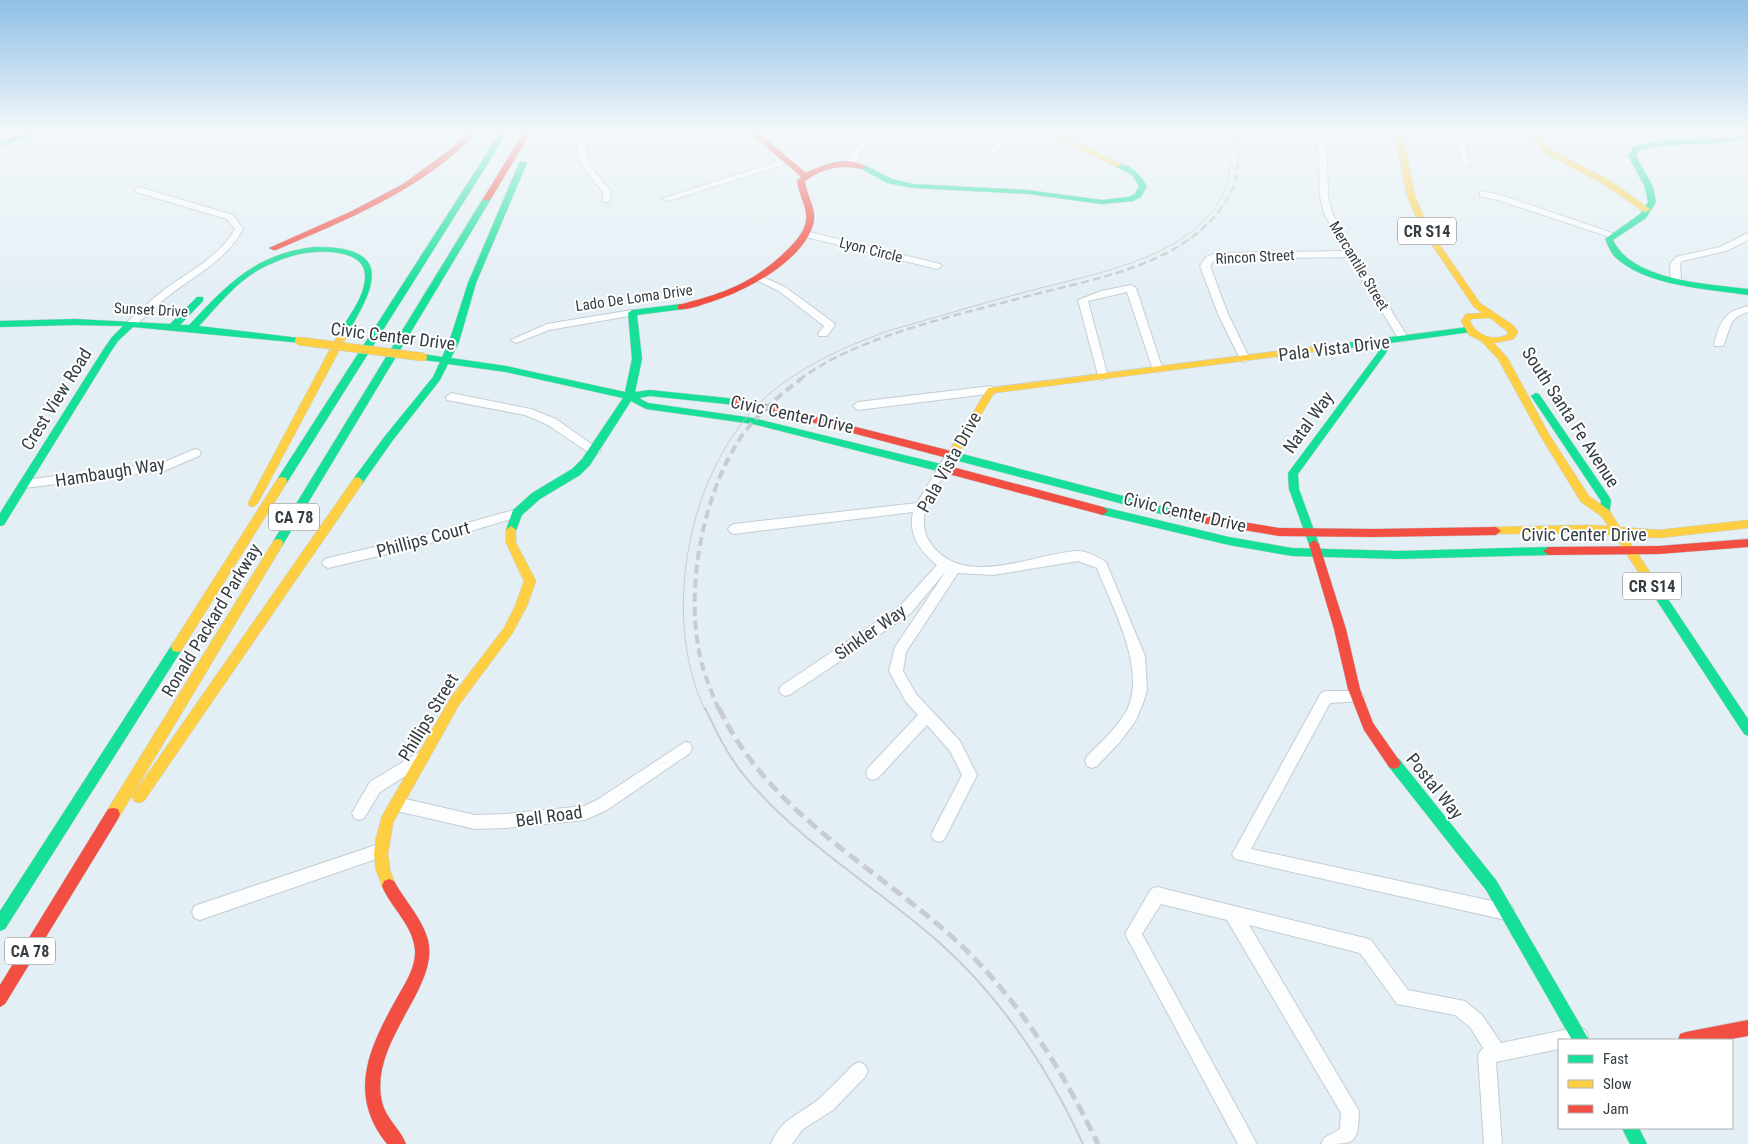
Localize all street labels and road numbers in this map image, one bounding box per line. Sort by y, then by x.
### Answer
street label: Mercantile Street [1325,218,1393,314]
road number: CR S14 [1398,218,1456,245]
street label: Lyon Circle [838,233,904,267]
street label: Rincon Street [1215,246,1295,268]
street label: Lado De Loma Drive [574,281,694,315]
street label: Sunset Drive [114,299,188,321]
street label: Civic Center Drive [330,318,456,354]
street label: Pala Vista Drive [1277,331,1391,365]
street label: South Santa Fe Avenue [1518,343,1624,491]
street label: Crest View Road [16,344,96,454]
street label: Natal Way [1279,387,1338,457]
street label: Civic Center Drive [729,391,855,437]
street label: Pala Vista Drive [913,408,985,516]
street label: Hambaugh Way [54,453,167,491]
street label: Civic Center Drive [1122,488,1248,536]
road number: CA 78 [269,504,319,530]
street label: Phillips Court [374,516,472,562]
street label: Civic Center Drive [1521,524,1647,545]
street label: Ronald Packard Parkway [157,539,265,700]
road number: CR S14 [1623,572,1681,600]
street label: Sinkler Way [830,600,910,664]
street label: Phillips Street [394,669,462,765]
street label: Postal Way [1402,749,1468,824]
street label: Bell Road [514,801,584,831]
road number: CA 78 [5,938,55,964]

